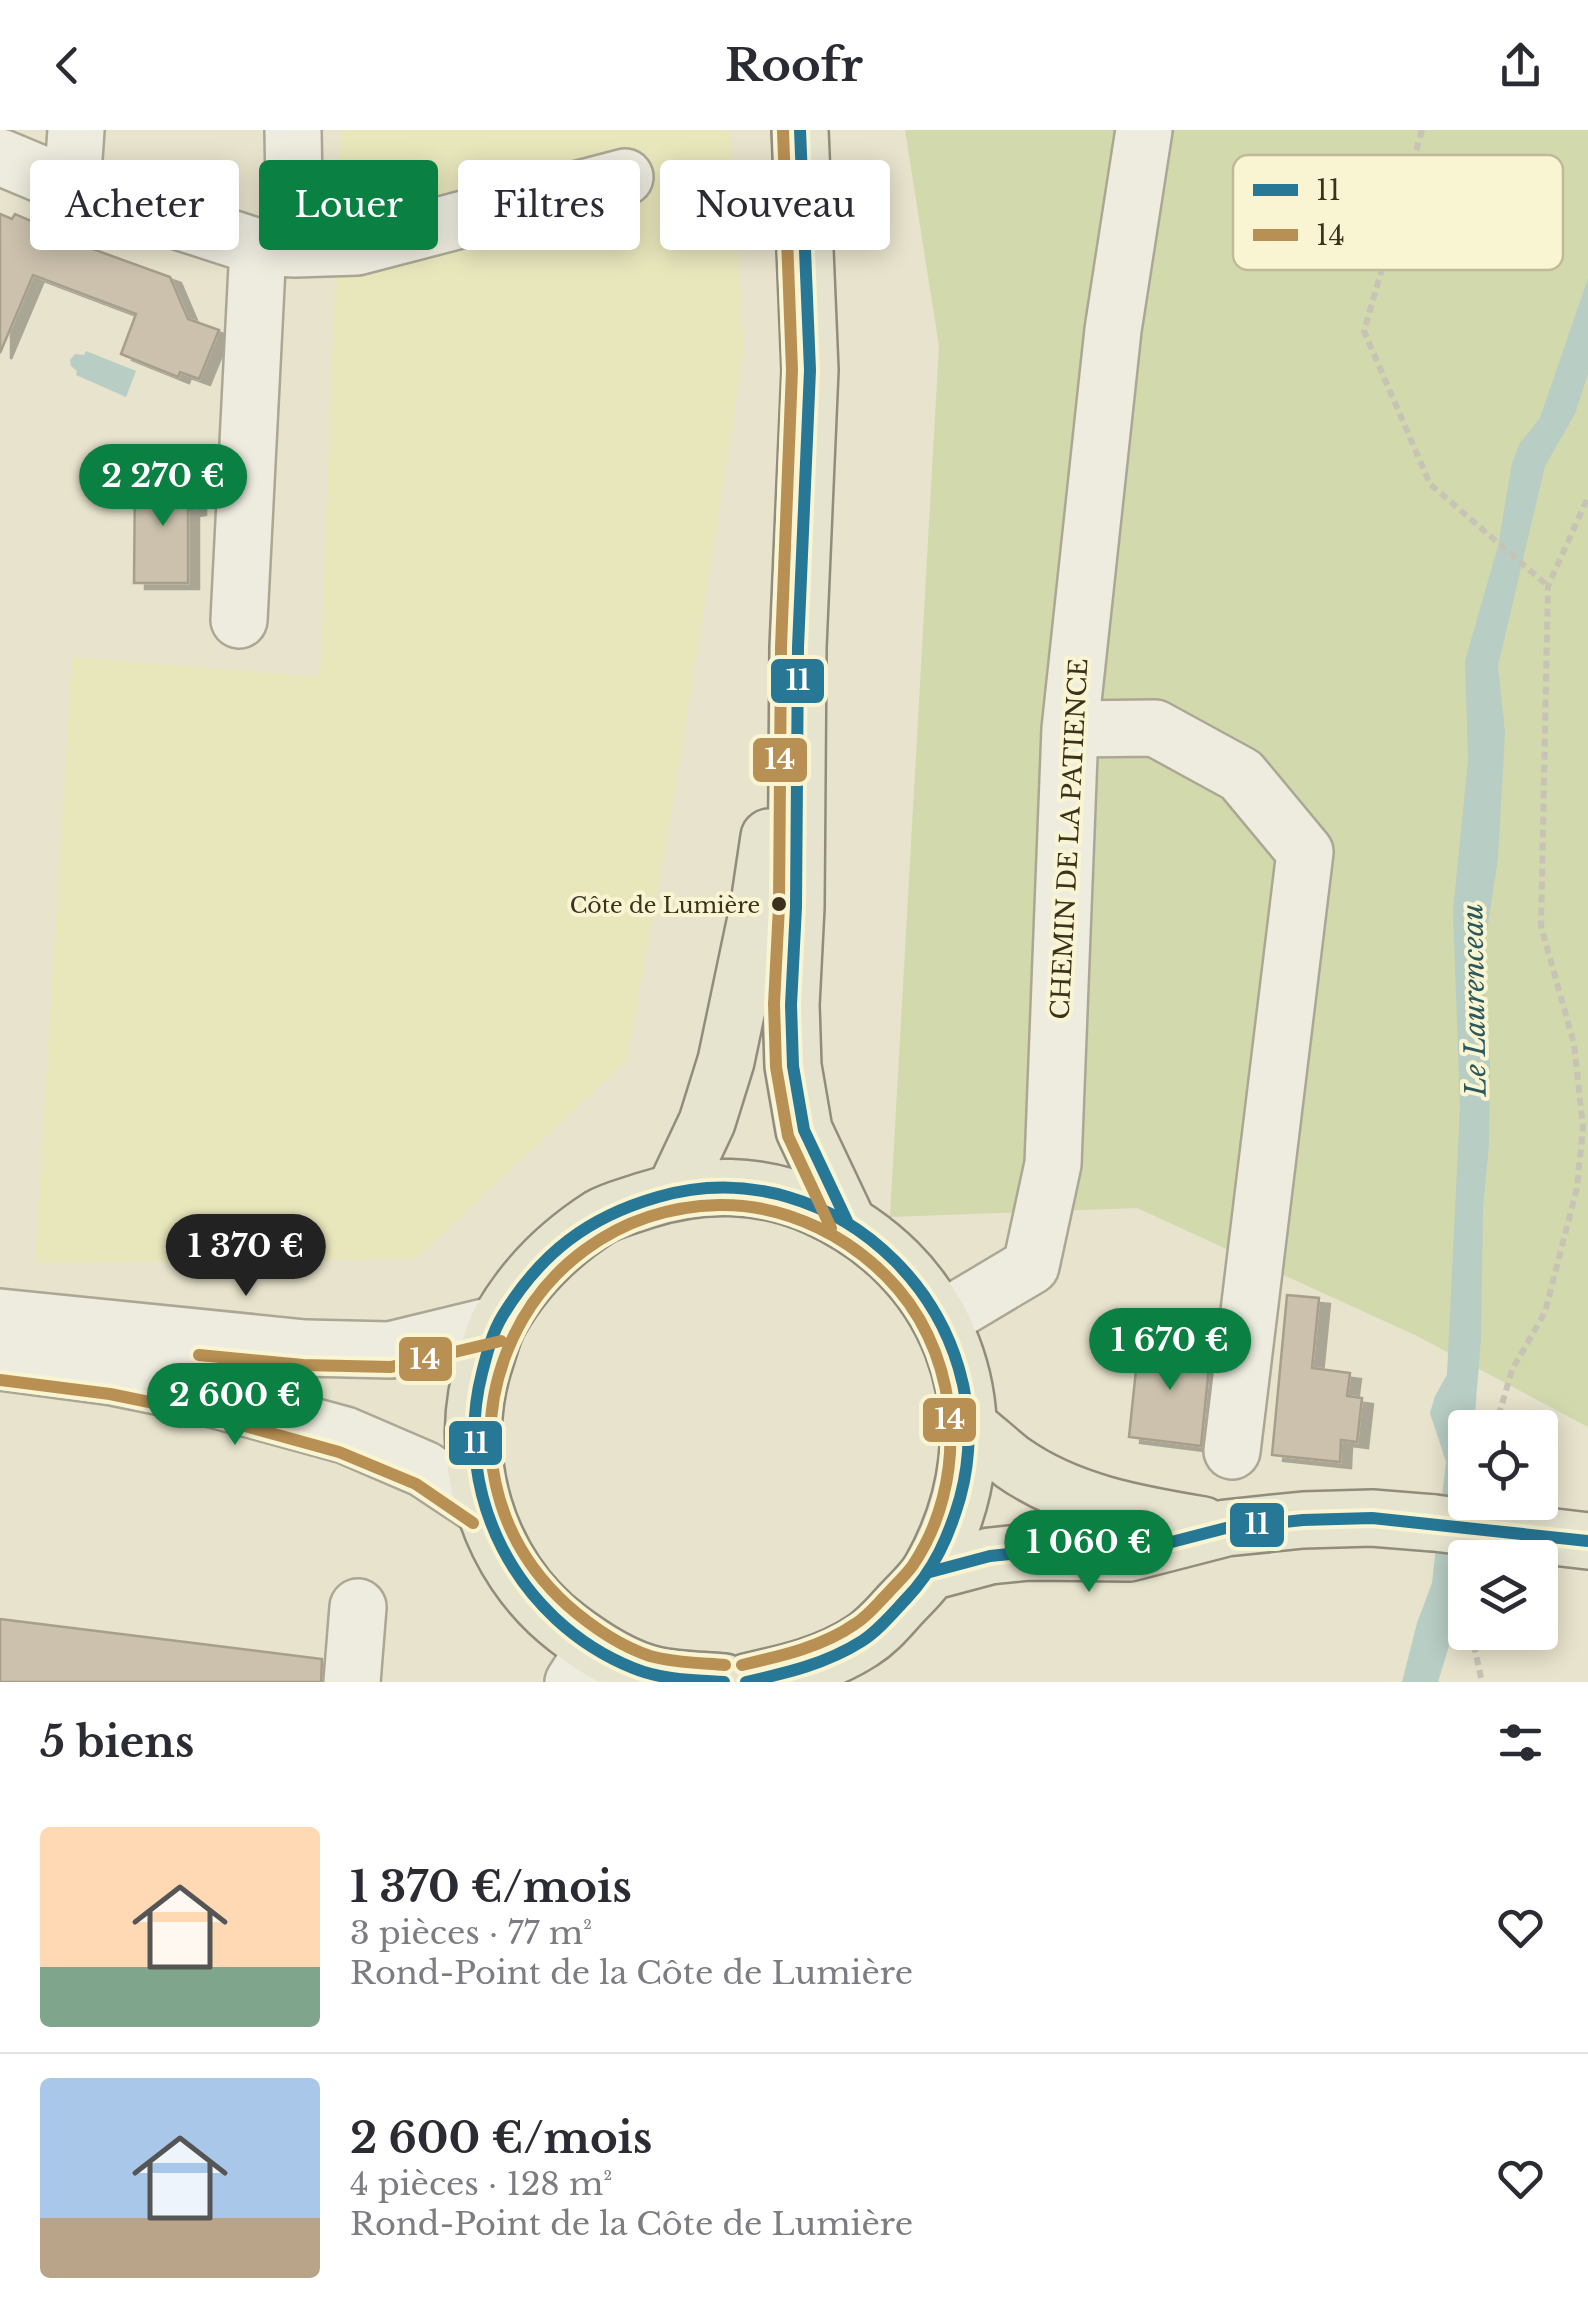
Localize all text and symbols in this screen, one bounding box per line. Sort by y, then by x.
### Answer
text: Roofr [725,37,863,93]
icon: back [40,38,95,93]
icon: share [1493,38,1548,93]
legend [1233,155,1563,270]
chip: Acheter [30,160,239,250]
chip: Louer [259,160,438,250]
chip: Filtres [458,160,640,250]
chip: Nouveau [660,160,890,250]
text: 11 [1316,173,1341,208]
text: 14 [1316,218,1345,253]
pin: 2 270 € [71,444,255,529]
text: 2 270 € [101,456,225,496]
line badge: 11 [769,657,826,705]
street label: CHEMIN DE LA PATIENCE [1045,658,1094,1020]
text: 11 [786,663,810,698]
line badge: 14 [751,736,809,784]
text: 14 [765,742,795,777]
place label: Côte de Lumière [570,892,760,919]
marker: Côte de Lumière [769,894,789,914]
water label: Le Laurenceau [1455,903,1494,1098]
pin: 1 370 € [154,1214,338,1299]
text: 1 370 € [188,1226,304,1266]
pin: 1 670 € [1078,1308,1262,1393]
text: 1 670 € [1111,1320,1229,1360]
line badge: 14 [397,1335,454,1383]
text: 14 [410,1342,440,1377]
pin: 2 600 € [143,1363,327,1448]
text: 2 600 € [169,1375,301,1415]
line badge: 14 [921,1396,978,1444]
text: 14 [935,1402,965,1437]
map controls [1448,1410,1558,1650]
button: locate [1448,1410,1558,1520]
line badge: 11 [447,1419,504,1467]
text: 11 [464,1426,488,1461]
line badge: 11 [1228,1501,1286,1549]
text: 11 [1245,1507,1269,1542]
pin: 1 060 € [997,1510,1181,1595]
text: 1 060 € [1026,1522,1152,1562]
button: layers [1448,1540,1558,1650]
icon: filters [1493,1715,1548,1770]
text: 5 biens [40,1716,194,1768]
text: 1 370 €/mois [350,1861,632,1913]
icon: home [120,1867,240,1987]
icon: heart [1493,1900,1548,1955]
text: 3 pièces · 77 m² [350,1913,592,1953]
text: Rond-Point de la Côte de Lumière [350,1953,913,1993]
text: 2 600 €/mois [350,2112,652,2164]
icon: home [120,2118,240,2238]
icon: heart [1493,2151,1548,2206]
text: 4 pièces · 128 m² [350,2164,612,2204]
text: Rond-Point de la Côte de Lumière [350,2204,913,2244]

